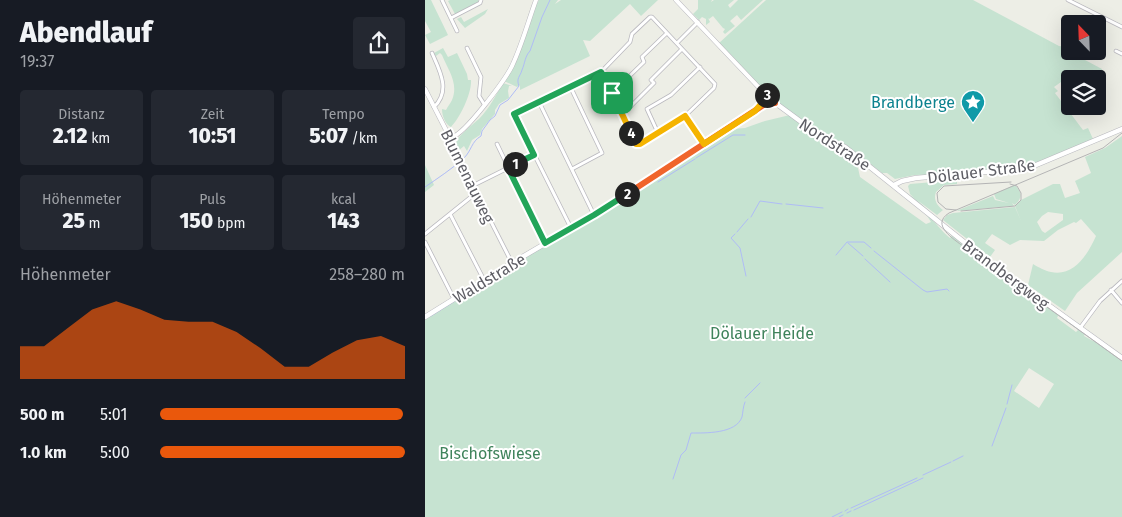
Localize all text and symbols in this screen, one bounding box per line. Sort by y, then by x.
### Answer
north arrow [1061,15,1106,60]
map controls [1061,15,1106,115]
text: Abendlauf [20,16,152,49]
button: share [353,17,405,69]
text: 19:37 [20,52,54,71]
button: layers [1061,70,1106,115]
pin [591,72,633,114]
icon: arrive [598,79,626,107]
pin: 3 [755,82,779,108]
text: 3 [764,87,771,104]
place icon: Brandberge [960,89,986,123]
place label: Brandberge [871,93,955,112]
text: Distanz [58,106,105,123]
text: Zeit [201,106,224,123]
text: Tempo [322,106,365,123]
street label: Nordstraße [795,114,874,175]
pin: 4 [619,120,643,146]
text: 2.12 [53,123,87,149]
text: 10:51 [189,123,236,149]
text: 5:07 [309,123,348,149]
text: 4 [628,125,635,142]
street label: Blumenauweg [437,126,499,227]
text: km [87,130,110,147]
text: /km [348,130,378,147]
pin: 1 [503,152,527,176]
street label: Dölauer Straße [926,155,1036,188]
text: 1 [512,156,519,173]
pin: 2 [615,182,639,206]
text: 2 [624,186,631,203]
text: Höhenmeter [42,191,121,208]
text: Puls [199,191,226,208]
text: kcal [331,191,356,208]
text: 25 [62,208,85,234]
text: 150 [179,208,213,234]
text: 143 [327,208,360,234]
text: m [85,215,101,232]
text: bpm [213,215,246,232]
street label: Brandbergweg [958,236,1053,314]
street label: Waldstraße [450,249,529,307]
text: Höhenmeter [20,265,111,284]
text: 258–280 m [329,265,405,284]
park label: Dölauer Heide [710,324,814,343]
text: 500 m [20,405,65,424]
text: 5:01 [100,405,127,424]
text: 1.0 km [20,443,67,462]
text: 5:00 [100,443,130,462]
park label: Bischofswiese [439,444,541,463]

